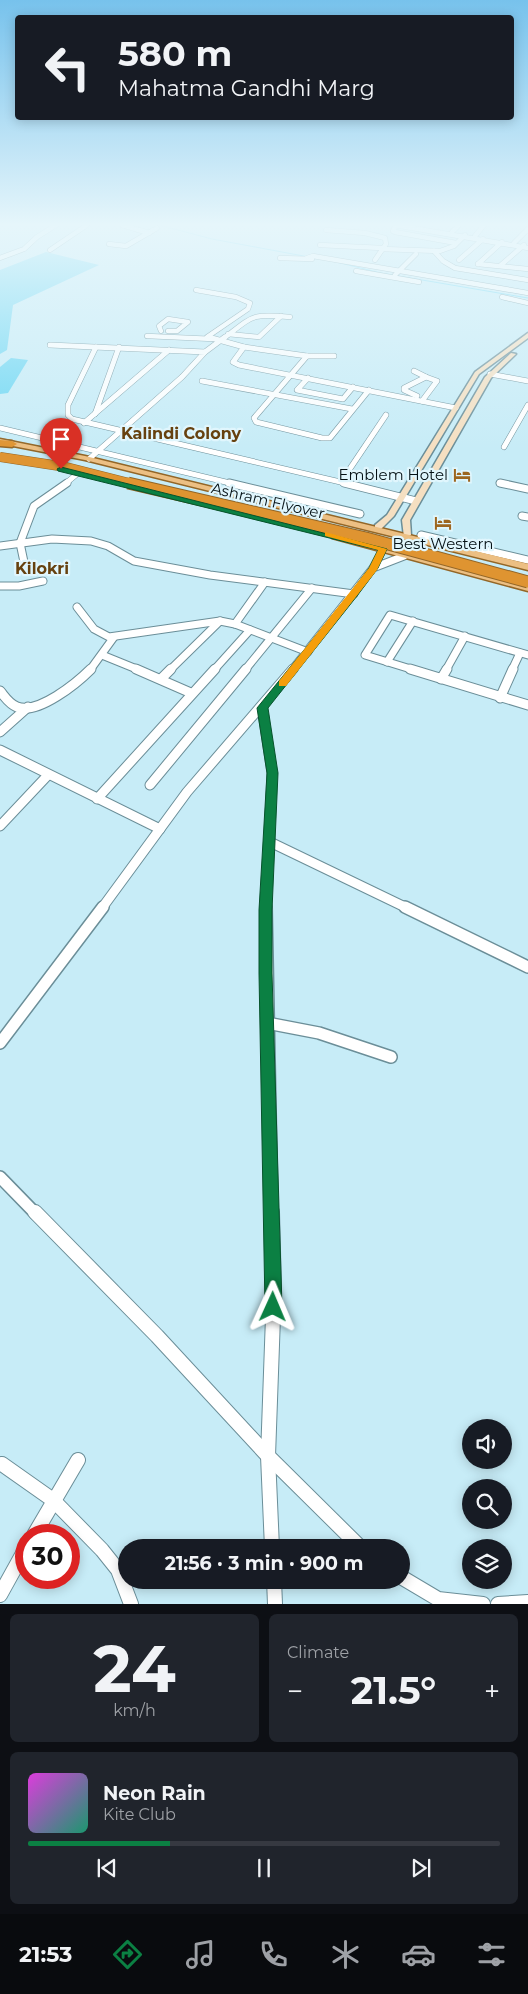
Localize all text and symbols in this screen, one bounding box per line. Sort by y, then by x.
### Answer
text: 580 m [118,32,232,75]
icon: left [35,35,100,100]
text: Mahatma Gandhi Marg [118,75,375,102]
pin [40,418,82,469]
district label: Kalindi Colony [121,424,242,443]
icon: arrive [47,425,75,453]
place label: Emblem Hotel [338,465,448,484]
hotel icon: Emblem Hotel [452,465,472,485]
street label: Ashram Flyover [210,478,327,523]
hotel icon: Best Western [433,513,453,533]
place label: Best Western [393,534,493,553]
district label: Kilokri [15,559,69,578]
position arrow [246,1280,298,1332]
map controls [462,1419,512,1589]
button: sound [462,1419,512,1469]
button: search [462,1479,512,1529]
speed limit sign: 30 [15,1524,80,1589]
button: layers [462,1539,512,1589]
text: 21:56 · 3 min · 900 m [165,1552,363,1575]
text: 24 [93,1629,176,1708]
text: Climate [287,1643,349,1662]
text: 21.5° [351,1667,436,1714]
text: − [287,1674,303,1708]
text: + [484,1674,500,1708]
text: km/h [113,1701,156,1720]
text: Neon Rain [103,1782,206,1805]
text: Kite Club [103,1805,176,1824]
icon: previous [93,1854,121,1882]
icon: pause [250,1854,278,1882]
icon: next [407,1854,435,1882]
icon: directions [110,1937,145,1972]
icon: music [183,1937,218,1972]
icon: phone [256,1937,291,1972]
icon: climate [328,1937,363,1972]
icon: car [401,1937,436,1972]
icon: filters [474,1937,509,1972]
text: 21:53 [19,1941,72,1968]

